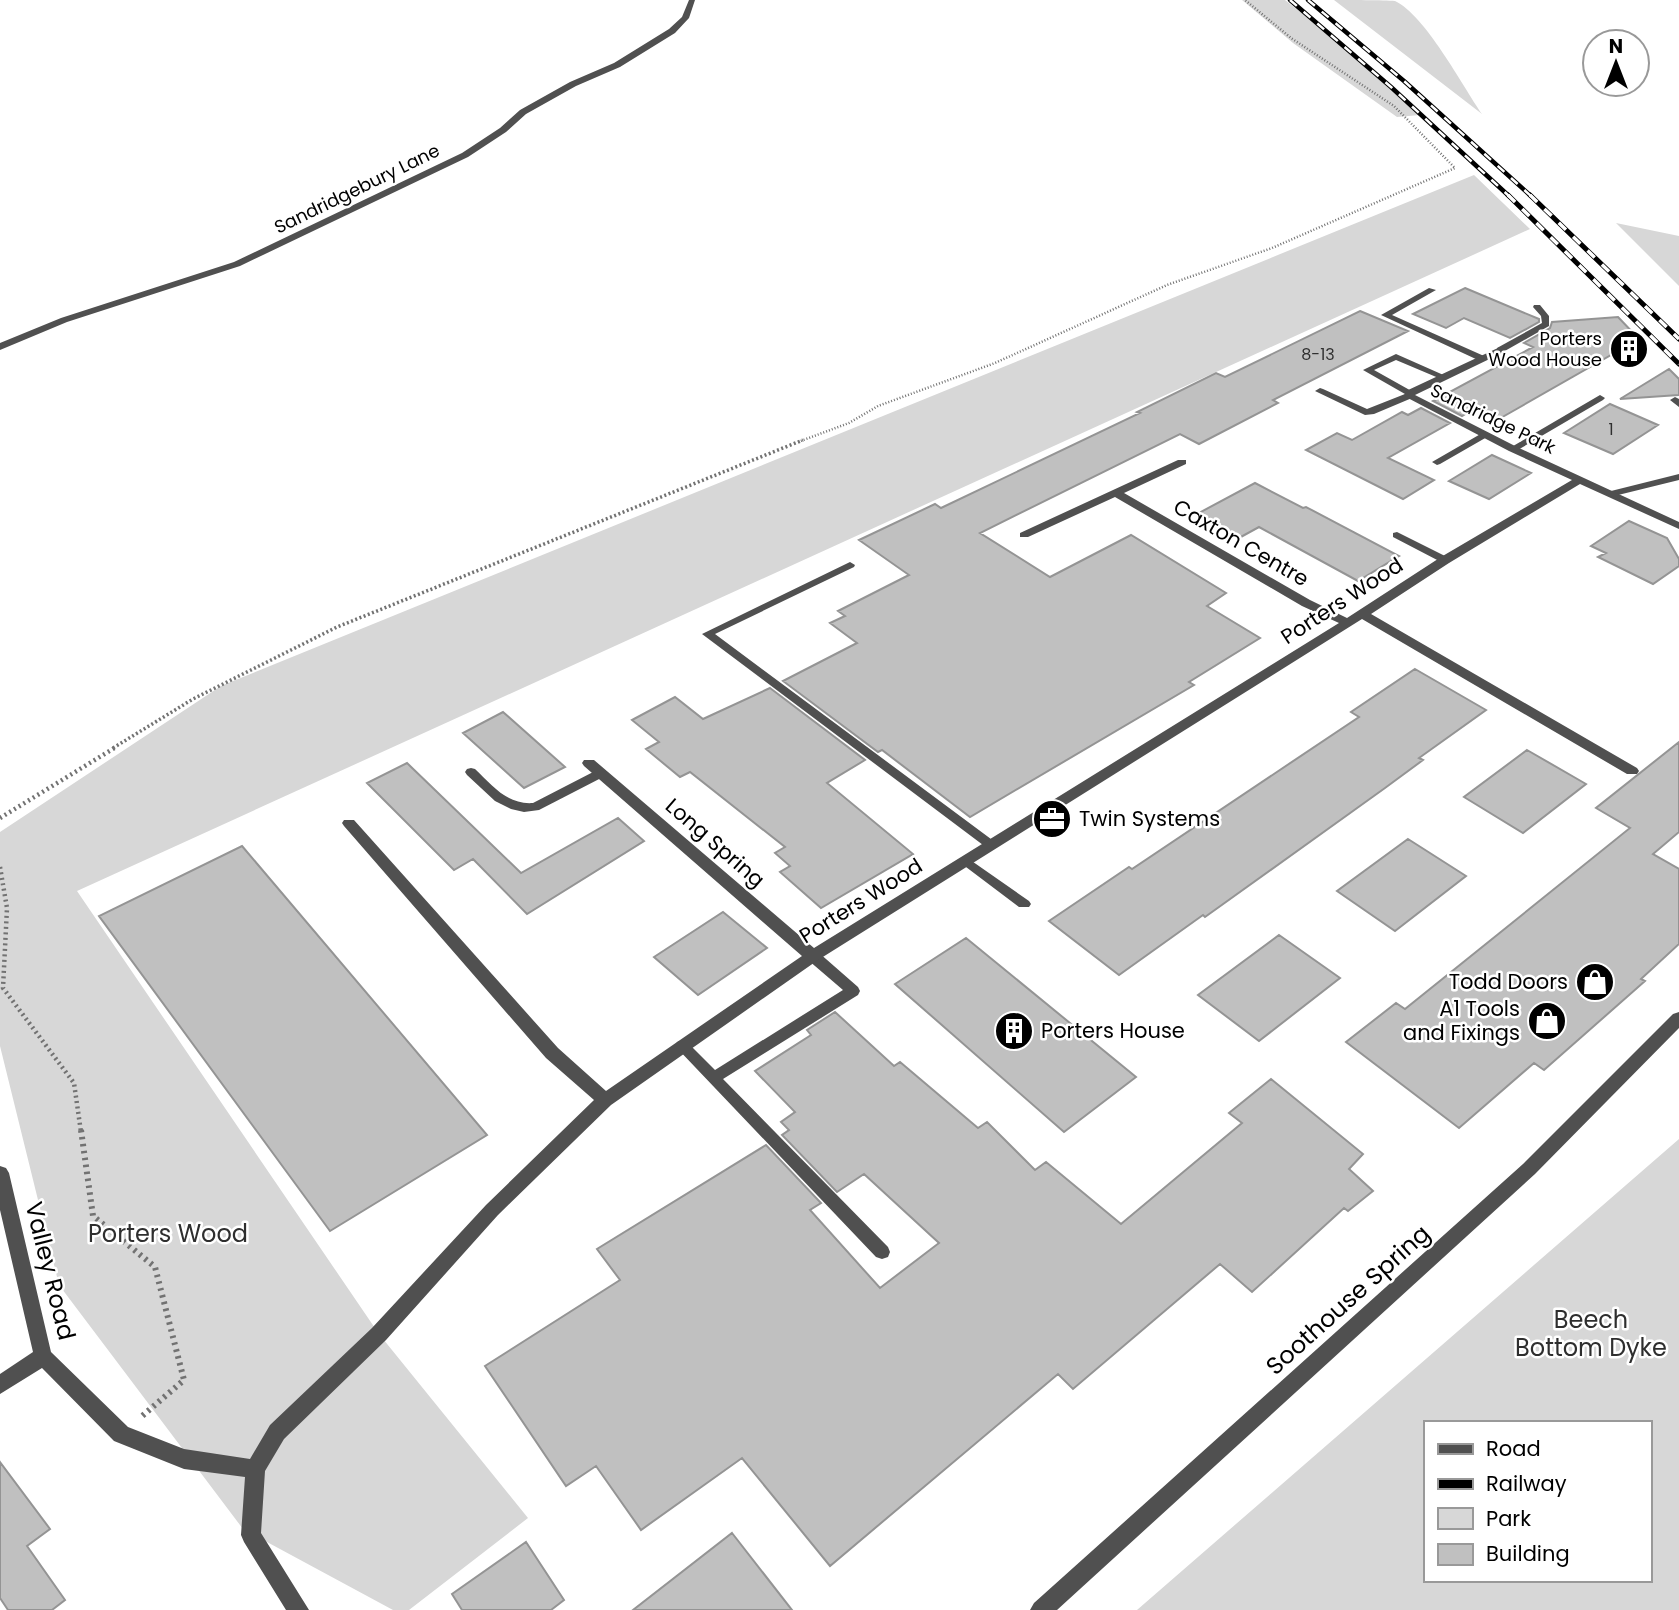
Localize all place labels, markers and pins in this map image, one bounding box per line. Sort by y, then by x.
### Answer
place label: Porters Wood House [1488,326,1602,372]
building icon: Porters Wood House [1608,328,1650,370]
office icon: Twin Systems [1031,798,1073,840]
place label: Twin Systems [1079,804,1220,833]
shop icon: Todd Doors [1574,961,1616,1003]
place label: Todd Doors [1449,967,1568,996]
place label: A1 Tools and Fixings [1403,994,1520,1047]
shop icon: A1 Tools and Fixings [1526,1000,1568,1042]
building icon: Porters House [993,1010,1035,1052]
place label: Porters House [1041,1016,1185,1045]

